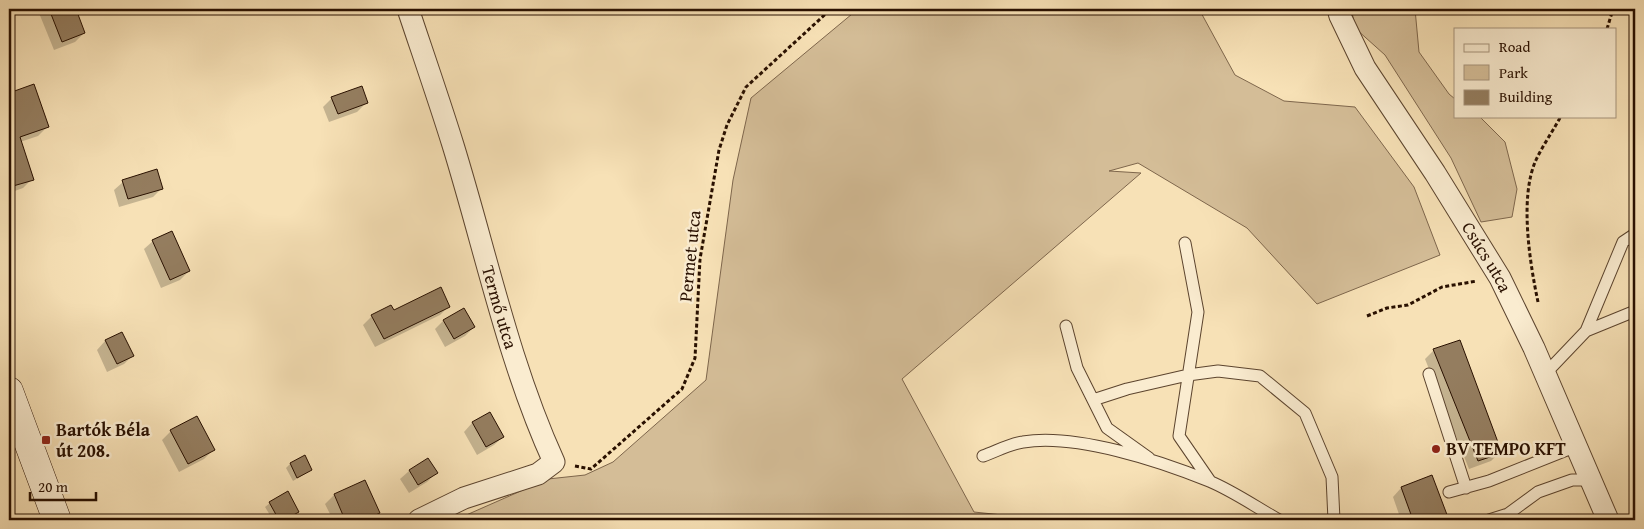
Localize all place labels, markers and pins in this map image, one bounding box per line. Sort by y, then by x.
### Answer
place label: Bartók Béla út 208. [56,416,151,464]
marker: Bartók Béla út 208. [40,434,52,446]
place label: BV TEMPO KFT [1446,435,1566,462]
marker: BV TEMPO KFT [1430,443,1442,455]

